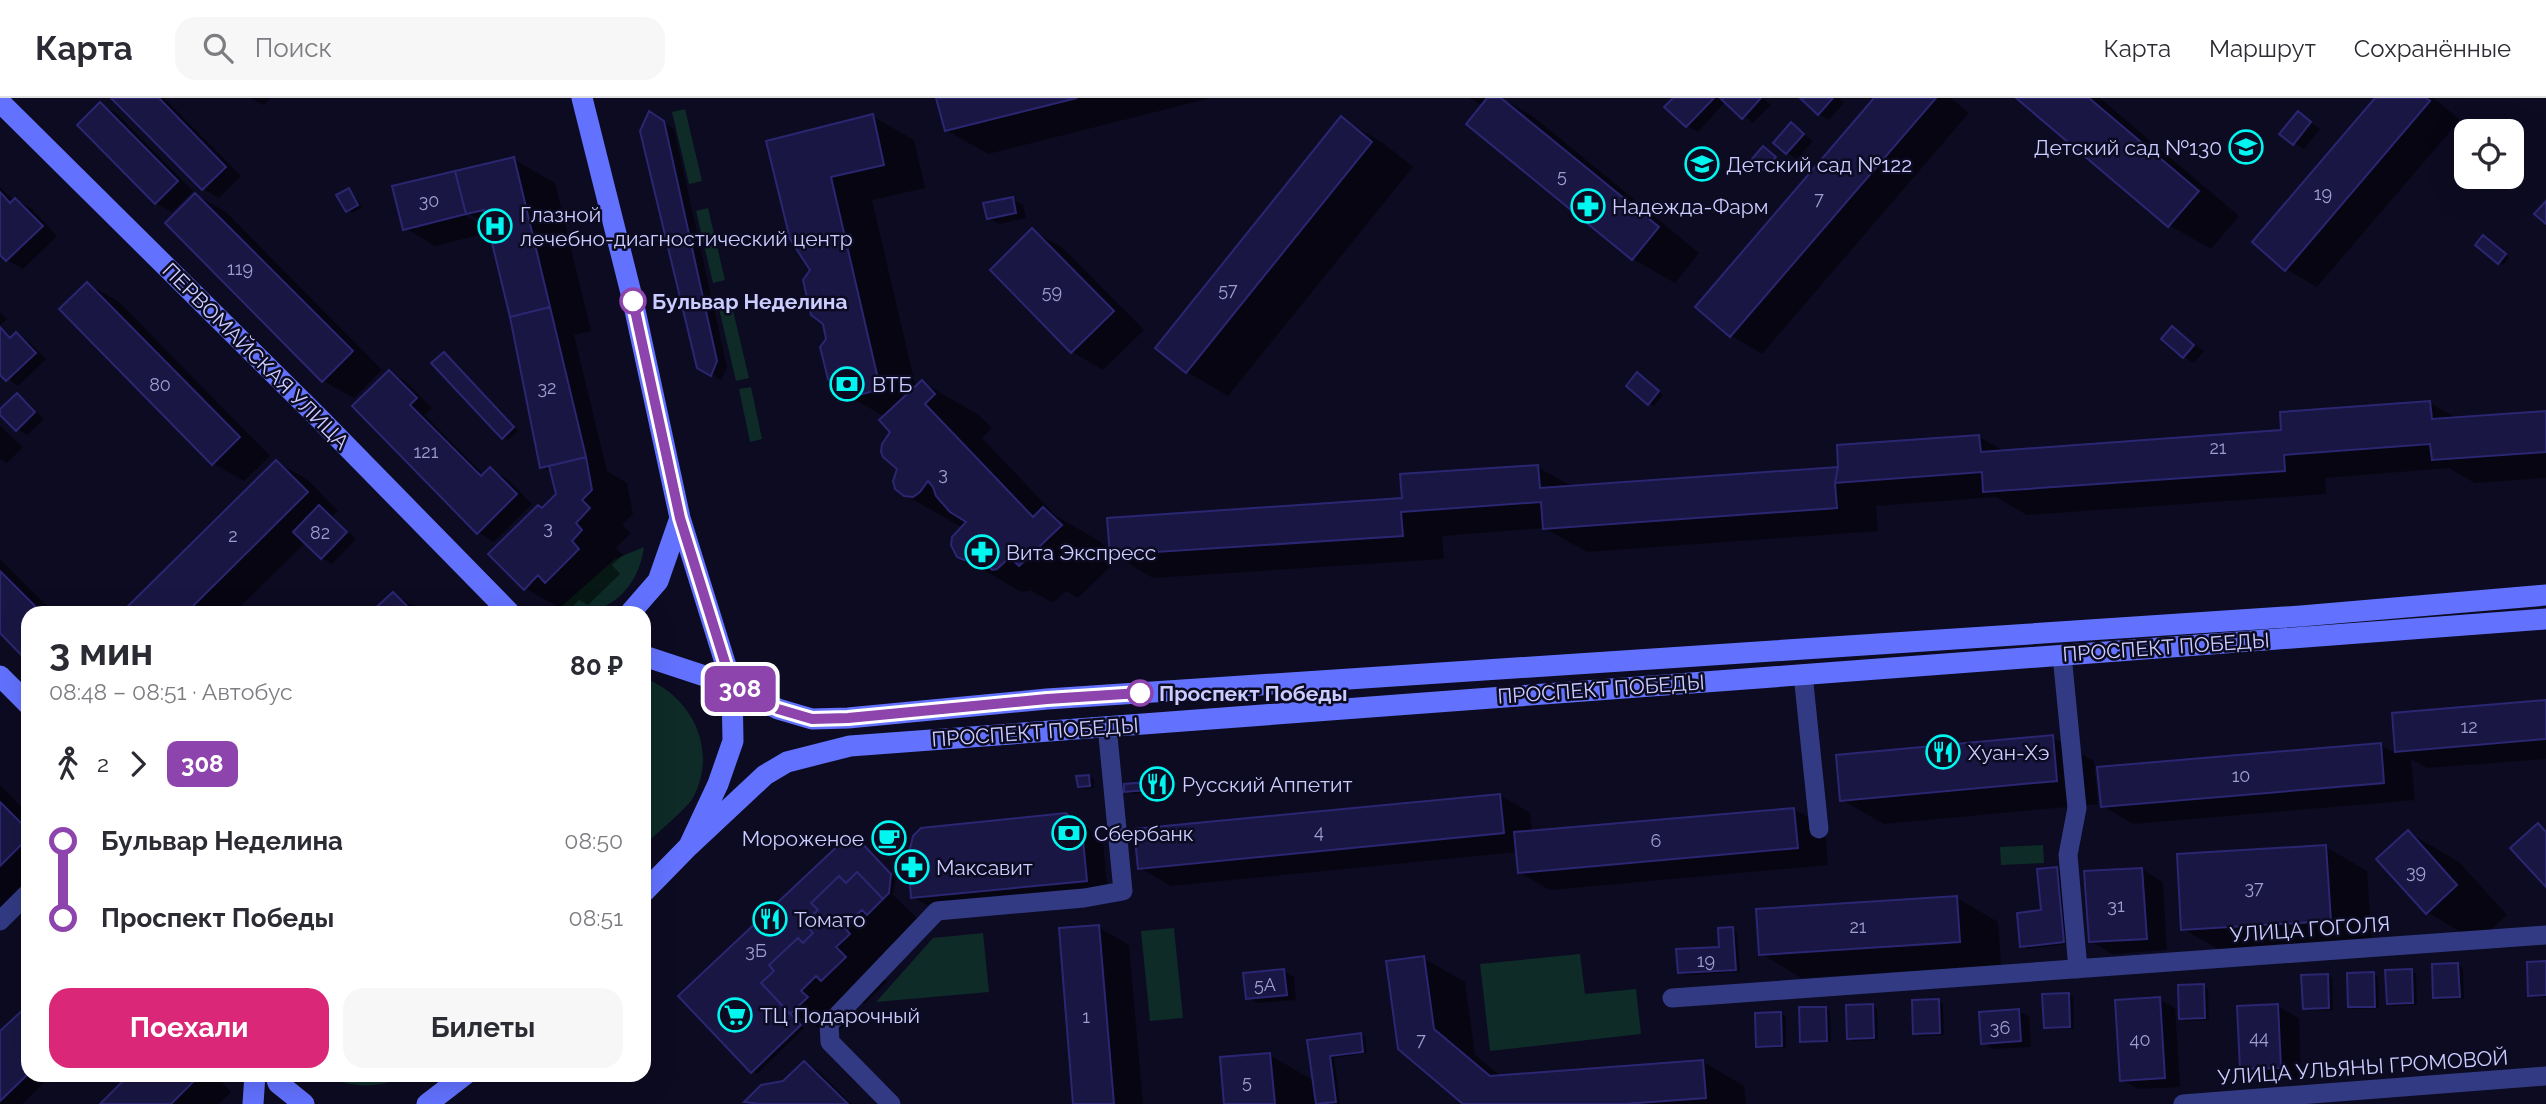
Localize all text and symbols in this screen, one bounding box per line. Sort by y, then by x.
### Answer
search box [175,17,665,80]
text: Карта [35,29,133,68]
icon: search [199,29,237,67]
text: Поиск [255,33,332,63]
text: Карта [2103,34,2171,63]
text: Маршрут [2209,34,2316,63]
text: Сохранённые [2354,34,2511,63]
map controls [2454,119,2524,189]
button: locate [2454,119,2524,189]
school or university icon: Детский сад №130 [2227,128,2265,166]
place label: Детский сад №130 [2034,135,2222,160]
school or university icon: Детский сад №122 [1683,145,1721,183]
place label: Детский сад №122 [1726,152,1912,177]
house number: 5 [1557,165,1567,186]
house number: 19 [2314,183,2332,204]
pharmacy icon: Надежда-Фарм [1569,187,1607,225]
house number: 7 [1814,188,1824,209]
house number: 30 [419,190,439,211]
place label: Надежда-Фарм [1612,194,1768,219]
place label: Глазной лечебно-диагностический центр [520,202,853,251]
hospital icon: Глазной лечебно-диагностический центр [476,207,514,245]
street label: ПЕРВОМАЙСКАЯ УЛИЦА [158,258,354,454]
house number: 119 [227,258,253,279]
house number: 57 [1218,279,1238,300]
house number: 59 [1042,281,1062,302]
marker: Бульвар Неделина [620,288,646,314]
place label: Бульвар Неделина [652,289,848,314]
bank icon: ВТБ [828,365,866,403]
place label: ВТБ [872,372,913,397]
house number: 80 [149,374,171,395]
house number: 32 [538,377,557,398]
house number: 21 [2209,437,2227,458]
house number: 121 [414,441,439,462]
house number: 3 [938,463,948,484]
house number: 3 [543,517,553,538]
house number: 82 [310,522,330,543]
house number: 2 [228,525,238,546]
pharmacy icon: Вита Экспресс [963,533,1001,571]
place label: Вита Экспресс [1006,540,1156,565]
street label: ПРОСПЕКТ ПОБЕДЫ [2062,627,2270,667]
text: 3 мин [49,629,153,674]
text: 80 ₽ [570,651,623,681]
line badge: 308 [700,666,780,712]
street label: ПРОСПЕКТ ПОБЕДЫ [1497,669,1705,709]
text: 308 [719,674,761,703]
text: 08:48 – 08:51 · Автобус [49,678,293,705]
marker: Проспект Победы [1127,680,1153,706]
place label: Проспект Победы [1159,681,1347,706]
street label: ПРОСПЕКТ ПОБЕДЫ [931,712,1139,752]
house number: 12 [2460,716,2478,737]
restaurant icon: Хуан-Хэ [1924,733,1962,771]
place label: Хуан-Хэ [1968,740,2049,765]
icon: walk [49,745,87,783]
icon: forward [119,745,157,783]
text: 308 [181,749,224,778]
text: 2 [97,750,109,777]
restaurant icon: Русский Аппетит [1138,765,1176,803]
house number: 10 [2232,765,2250,786]
place label: Русский Аппетит [1182,772,1352,797]
bank icon: Сбербанк [1050,814,1088,852]
cafe icon: Мороженое [870,819,908,857]
place label: Сбербанк [1094,821,1194,846]
house number: 4 [1314,821,1324,842]
text: Бульвар Неделина [101,826,343,856]
place label: Мороженое [742,826,864,851]
text: 08:50 [564,827,623,854]
house number: 6 [1651,830,1662,851]
pharmacy icon: Максавит [893,848,931,886]
place label: Максавит [936,855,1033,880]
house number: 39 [2406,861,2426,882]
house number: 37 [2244,877,2264,898]
house number: 31 [2107,895,2125,916]
restaurant icon: Томато [751,900,789,938]
text: Проспект Победы [101,903,334,933]
text: 08:51 [569,904,623,931]
place label: Томато [794,907,865,932]
street label: УЛИЦА ГОГОЛЯ [2229,911,2391,947]
house number: 21 [1849,916,1867,937]
house number: 3Б [745,940,767,961]
house number: 19 [1697,950,1715,971]
house number: 5А [1254,974,1276,995]
button: Поехали [49,988,329,1068]
button: Билеты [343,988,623,1068]
supermarket icon: ТЦ Подарочный [716,996,754,1034]
place label: ТЦ Подарочный [760,1003,920,1028]
house number: 1 [1082,1006,1090,1027]
house number: 36 [1990,1017,2010,1038]
house number: 44 [2249,1027,2269,1048]
house number: 7 [1416,1029,1426,1050]
house number: 40 [2130,1029,2150,1050]
street label: УЛИЦА УЛЬЯНЫ ГРОМОВОЙ [2217,1044,2509,1090]
house number: 5 [1242,1071,1252,1092]

